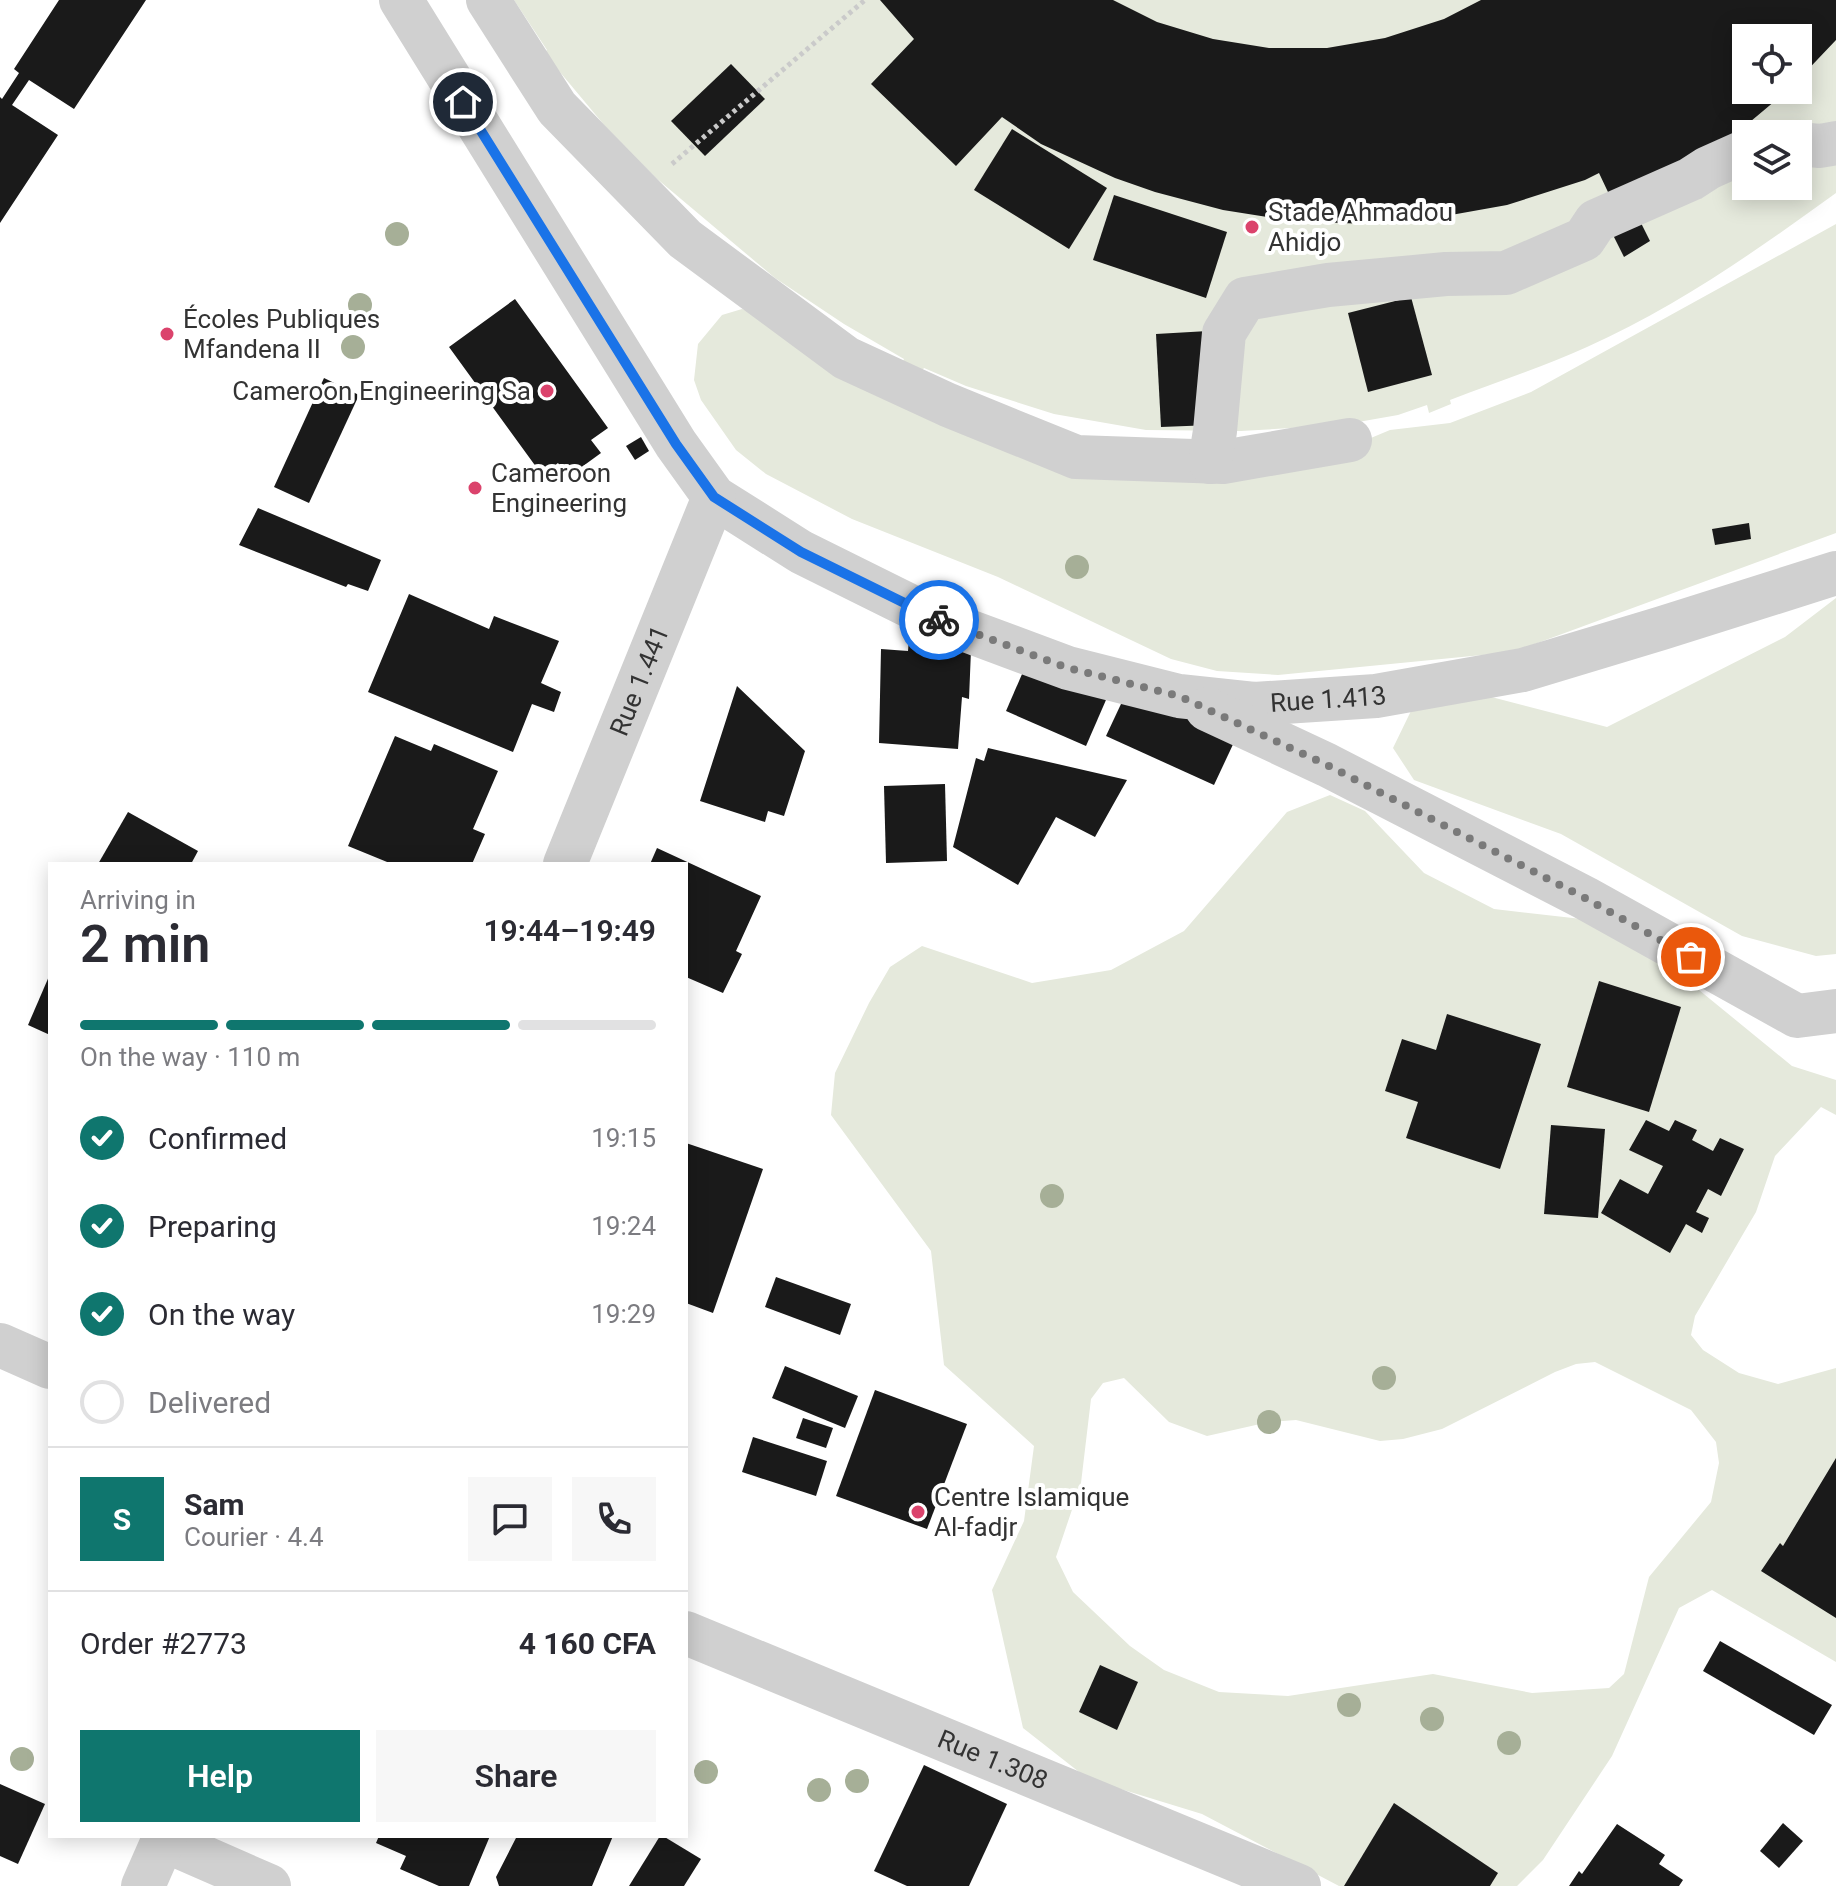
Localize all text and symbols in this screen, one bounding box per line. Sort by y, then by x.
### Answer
map controls [1732,24,1812,200]
button: locate [1732,24,1812,104]
pin [429,68,497,136]
icon: home [441,80,485,124]
button: layers [1732,120,1812,200]
place label: Stade Ahmadou Ahidjo [1268,197,1453,257]
marker: Stade Ahmadou Ahidjo [1243,218,1261,236]
place label: Écoles Publiques Mfandena II [183,304,380,364]
marker: Écoles Publiques Mfandena II [158,325,176,343]
place label: Cameroon Engineering Sa [232,376,531,406]
marker: Cameroon Engineering Sa [538,382,556,400]
place label: Cameroon Engineering [491,458,627,518]
marker: Cameroon Engineering [466,479,484,497]
courier [899,580,979,660]
icon: bike [917,598,961,642]
street label: Rue 1.441 [604,621,675,740]
street label: Rue 1.413 [1269,680,1388,718]
text: Arriving in [80,885,196,915]
text: 19:44–19:49 [483,913,656,948]
text: 2 min [80,914,210,975]
pin [1657,923,1725,991]
icon: bag [1669,935,1713,979]
text: On the way · 110 m [80,1042,300,1072]
icon: check [80,1116,124,1160]
text: Confirmed [148,1121,287,1156]
text: 19:15 [591,1123,656,1153]
icon: check [80,1204,124,1248]
text: Preparing [148,1209,277,1244]
text: 19:24 [591,1211,656,1241]
icon: check [80,1292,124,1336]
text: On the way [148,1297,295,1332]
text: 19:29 [591,1299,656,1329]
text: Delivered [148,1385,271,1420]
button: chat [468,1477,552,1561]
button: phone [572,1477,656,1561]
place label: Centre Islamique Al-fadjr [934,1482,1129,1542]
text: Sam [184,1487,245,1522]
text: S [113,1502,131,1537]
marker: Centre Islamique Al-fadjr [909,1503,927,1521]
text: Courier · 4.4 [184,1522,324,1552]
text: Order #2773 [80,1626,247,1661]
text: 4 160 CFA [519,1626,656,1661]
street label: Rue 1.308 [934,1724,1052,1796]
button: Help [80,1730,360,1822]
button: Share [376,1730,656,1822]

